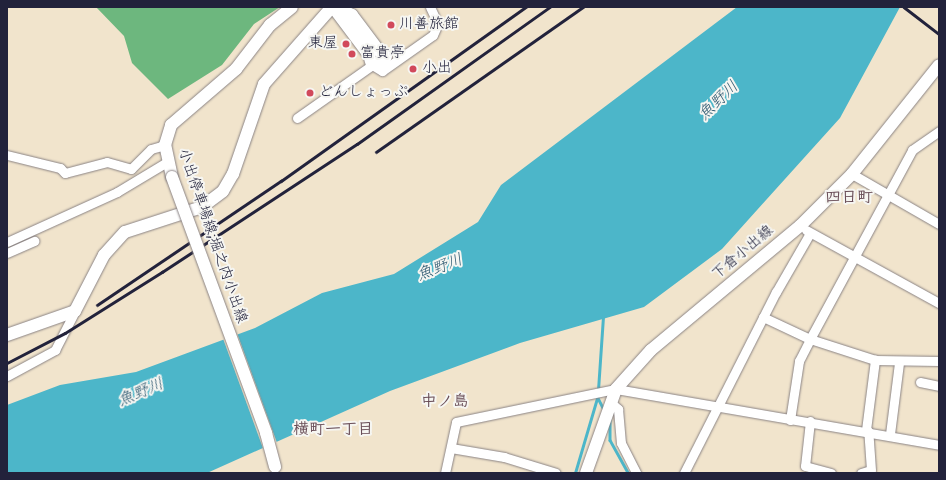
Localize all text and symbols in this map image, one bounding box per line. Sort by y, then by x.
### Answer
place label: 川善旅館 [399,16,459,34]
marker: 川善旅館 [386,20,396,30]
place label: 東屋 [308,35,338,53]
marker: 東屋 [341,39,351,49]
place label: 富貴亭 [360,45,405,63]
marker: 富貴亭 [347,49,357,59]
place label: 小出 [422,60,452,78]
marker: 小出 [407,63,419,75]
water label: 魚野川 [695,77,743,125]
place label: どんしょっぷ [318,84,408,102]
marker: どんしょっぷ [305,88,315,98]
street label: 小出停車場線;堀之内小出線 [174,146,250,326]
district label: 四日町 [825,188,873,208]
street label: 下倉小出線 [708,222,778,284]
water label: 魚野川 [414,250,466,286]
water label: 魚野川 [115,375,167,411]
district label: 中ノ島 [421,392,469,412]
district label: 横町一丁目 [293,420,373,440]

